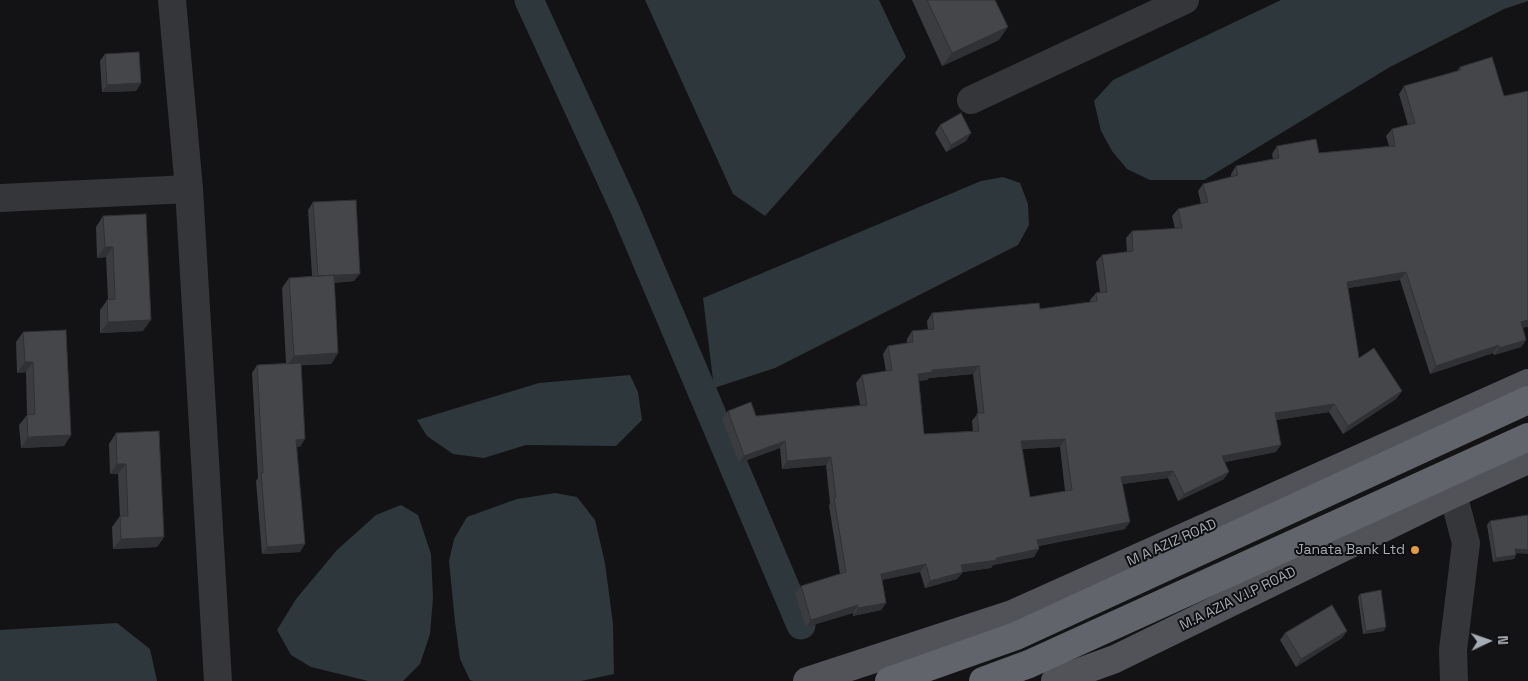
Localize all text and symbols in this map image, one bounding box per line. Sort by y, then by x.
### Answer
street label: M A AZIZ ROAD [1125,516,1219,570]
place label: Janata Bank Ltd [1295,542,1405,558]
marker: Janata Bank Ltd [1409,544,1421,556]
street label: M.A AZIA V.I.P ROAD [1177,564,1299,634]
north arrow [1463,616,1513,666]
text: N [1494,635,1512,645]

